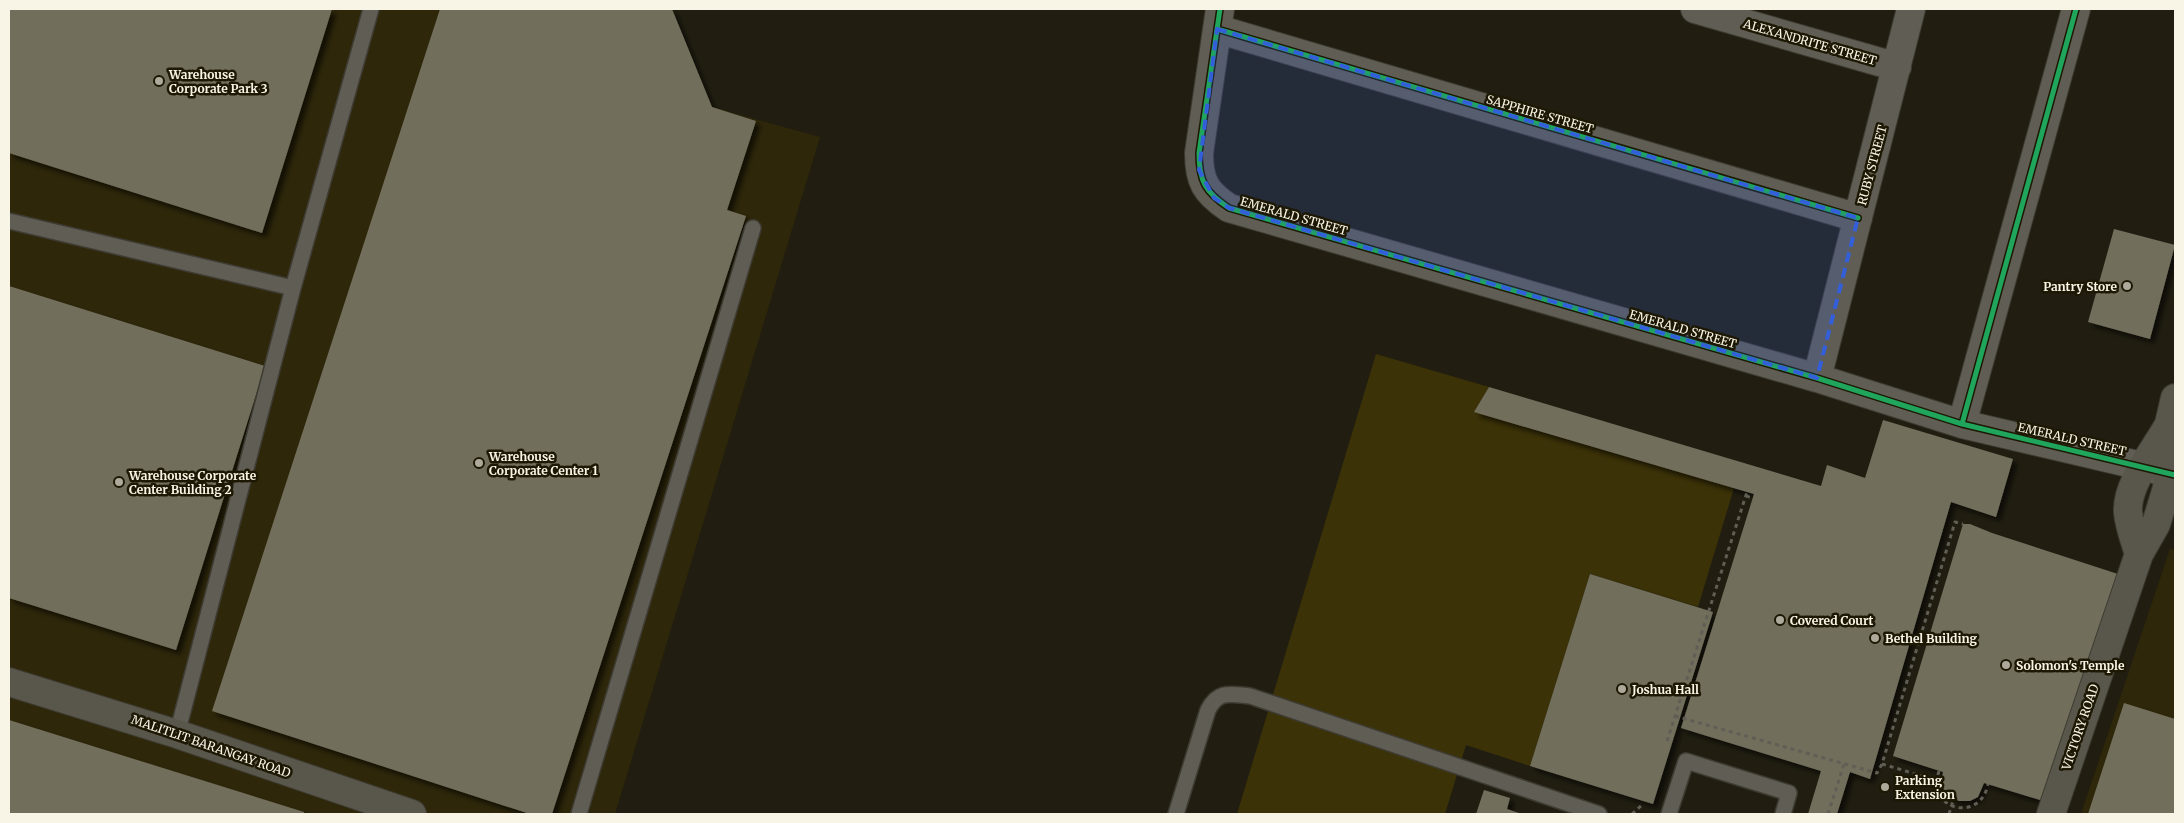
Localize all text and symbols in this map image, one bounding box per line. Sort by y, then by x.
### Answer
street label: ALEXANDRITE STREET [1741,16,1879,68]
place label: Warehouse Corporate Park 3 [168,67,268,96]
marker: Warehouse Corporate Park 3 [153,75,165,87]
street label: SAPPHIRE STREET [1485,92,1596,137]
street label: RUBY STREET [1854,123,1890,207]
street label: EMERALD STREET [1239,193,1350,239]
place label: Pantry Store [2043,279,2117,294]
marker: Pantry Store [2121,280,2133,292]
street label: EMERALD STREET [1628,306,1739,352]
street label: EMERALD STREET [2016,419,2128,459]
place label: Warehouse Corporate Center 1 [488,449,598,478]
marker: Warehouse Corporate Center 1 [473,457,485,469]
place label: Warehouse Corporate Center Building 2 [128,468,257,497]
marker: Warehouse Corporate Center Building 2 [113,476,125,488]
place label: Covered Court [1790,613,1874,628]
marker: Covered Court [1774,614,1786,626]
place label: Bethel Building [1885,631,1978,646]
marker: Bethel Building [1869,632,1881,644]
place label: Solomon's Temple [2016,658,2125,673]
marker: Solomon's Temple [2000,659,2012,671]
place label: Joshua Hall [1631,682,1699,697]
street label: VICTORY ROAD [2058,682,2102,773]
marker: Joshua Hall [1616,683,1628,695]
street label: MALITLIT BARANGAY ROAD [129,712,293,780]
place label: Parking Extension [1895,773,1955,802]
marker: Parking Extension [1879,781,1891,793]

